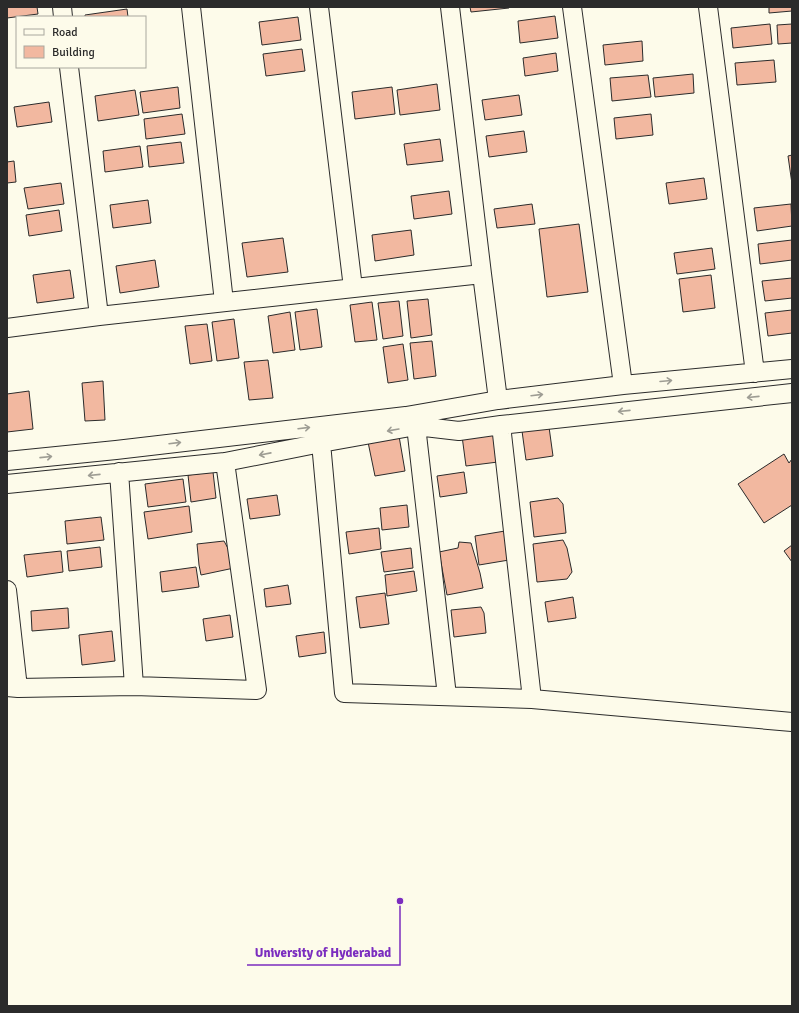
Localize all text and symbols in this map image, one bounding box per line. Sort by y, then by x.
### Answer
legend [16,16,146,68]
text: Road [52,25,78,40]
text: Building [52,45,95,60]
one-way arrow [660,378,673,385]
one-way arrow [530,391,543,399]
one-way arrow [747,393,760,401]
one-way arrow [618,407,631,415]
one-way arrow [297,424,310,431]
one-way arrow [387,426,400,434]
one-way arrow [168,439,181,447]
one-way arrow [259,450,272,458]
one-way arrow [39,453,52,461]
one-way arrow [88,471,101,479]
callout: University of Hyderabad [247,940,400,965]
text: University of Hyderabad [255,945,391,961]

